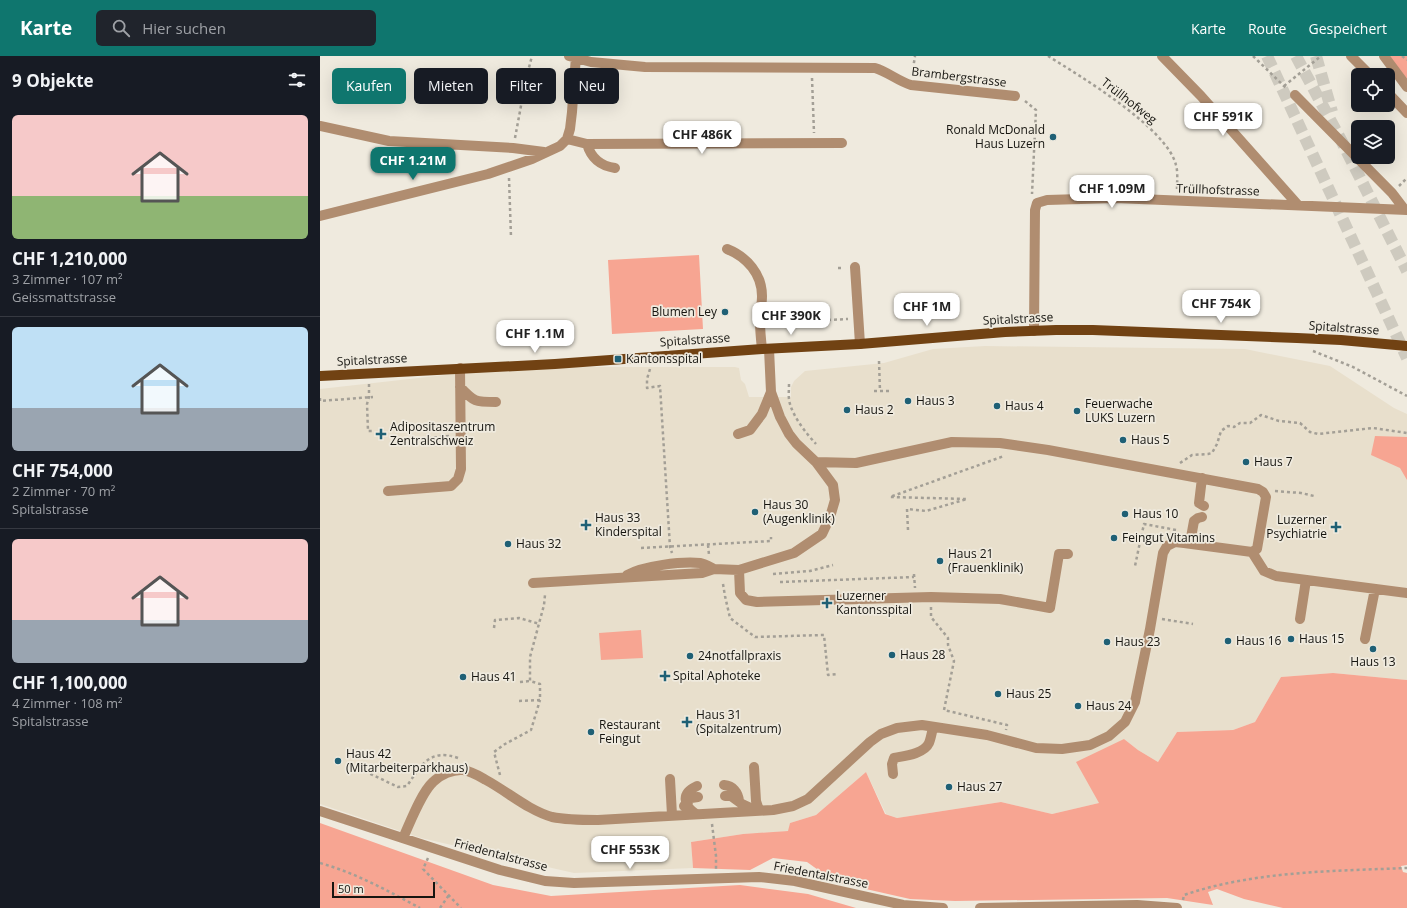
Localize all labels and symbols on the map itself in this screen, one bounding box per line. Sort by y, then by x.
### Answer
street label: Brambergstrasse [911,62,1008,91]
street label: Trüllhofweg [1098,74,1161,128]
pin: CHF 591K [1182,103,1264,137]
pin: CHF 486K [661,121,743,155]
place label: Ronald McDonald Haus Luzern [946,121,1045,152]
marker: Ronald McDonald Haus Luzern [1048,132,1058,142]
pin: CHF 1.21M [367,147,459,181]
pin: CHF 1.09M [1066,175,1158,209]
street label: Trüllhofstrasse [1176,180,1260,199]
pin: CHF 754K [1180,290,1262,324]
pin: CHF 1M [894,293,960,327]
pin: CHF 390K [750,302,832,336]
place label: Blumen Ley [652,303,718,320]
marker: Blumen Ley [720,307,730,317]
street label: Spitalstrasse [982,308,1054,329]
street label: Spitalstrasse [1308,317,1380,338]
pin: CHF 1.1M [494,320,576,354]
street label: Spitalstrasse [659,329,731,350]
street label: Spitalstrasse [336,349,408,370]
place label: Kantonsspital [626,350,702,367]
marker: Kantonsspital [613,354,623,364]
place label: Haus 3 [916,392,955,409]
place label: Feuerwache LUKS Luzern [1085,395,1155,426]
marker: Haus 3 [903,396,913,406]
place label: Haus 4 [1005,397,1044,414]
place label: Haus 2 [855,401,894,418]
marker: Haus 4 [992,401,1002,411]
marker: Haus 2 [842,405,852,415]
marker: Feuerwache LUKS Luzern [1072,406,1082,416]
place label: Adipositaszentrum Zentralschweiz [390,418,495,449]
marker: Adipositaszentrum Zentralschweiz [375,428,387,440]
place label: Haus 5 [1131,431,1170,448]
marker: Haus 5 [1118,435,1128,445]
place label: Haus 7 [1254,453,1293,470]
marker: Haus 7 [1241,457,1251,467]
place label: Haus 30 (Augenklinik) [763,496,835,527]
place label: Haus 10 [1133,505,1179,522]
marker: Haus 30 (Augenklinik) [750,507,760,517]
place label: Haus 33 Kinderspital [595,509,662,540]
marker: Haus 10 [1120,509,1130,519]
place label: Luzerner Psychiatrie [1266,511,1327,542]
marker: Haus 33 Kinderspital [580,519,592,531]
marker: Luzerner Psychiatrie [1330,521,1342,533]
place label: Feingut Vitamins [1122,529,1215,546]
marker: Feingut Vitamins [1109,533,1119,543]
place label: Haus 32 [516,535,562,552]
marker: Haus 32 [503,539,513,549]
place label: Haus 21 (Frauenklinik) [948,545,1024,576]
marker: Haus 21 (Frauenklinik) [935,556,945,566]
place label: Luzerner Kantonsspital [836,587,912,618]
marker: Luzerner Kantonsspital [821,597,833,609]
place label: Haus 15 [1299,630,1345,647]
place label: Haus 16 [1236,632,1282,649]
place label: Haus 23 [1115,633,1161,650]
marker: Haus 15 [1286,634,1296,644]
marker: Haus 16 [1223,636,1233,646]
marker: Haus 23 [1102,637,1112,647]
marker: Haus 13 [1368,644,1378,654]
place label: Haus 28 [900,646,946,663]
place label: 24notfallpraxis [698,647,782,664]
marker: Haus 28 [887,650,897,660]
marker: 24notfallpraxis [685,651,695,661]
place label: Haus 13 [1350,653,1396,670]
place label: Spital Aphoteke [673,667,761,684]
place label: Haus 41 [471,668,516,685]
marker: Spital Aphoteke [660,671,670,681]
marker: Haus 41 [458,672,468,682]
place label: Haus 25 [1006,685,1052,702]
marker: Haus 25 [993,689,1003,699]
place label: Haus 24 [1086,697,1132,714]
marker: Haus 24 [1073,701,1083,711]
place label: Haus 31 (Spitalzentrum) [696,706,782,737]
place label: Restaurant Feingut [599,716,660,747]
marker: Haus 31 (Spitalzentrum) [681,716,693,728]
marker: Restaurant Feingut [586,727,596,737]
place label: Haus 42 (Mitarbeiterparkhaus) [346,745,469,776]
marker: Haus 42 (Mitarbeiterparkhaus) [333,756,343,766]
place label: Haus 27 [957,778,1003,795]
marker: Haus 27 [944,782,954,792]
street label: Friedentalstrasse [453,834,550,875]
pin: CHF 553K [589,836,671,870]
street label: Friedentalstrasse [772,857,870,892]
scale bar [332,880,435,899]

